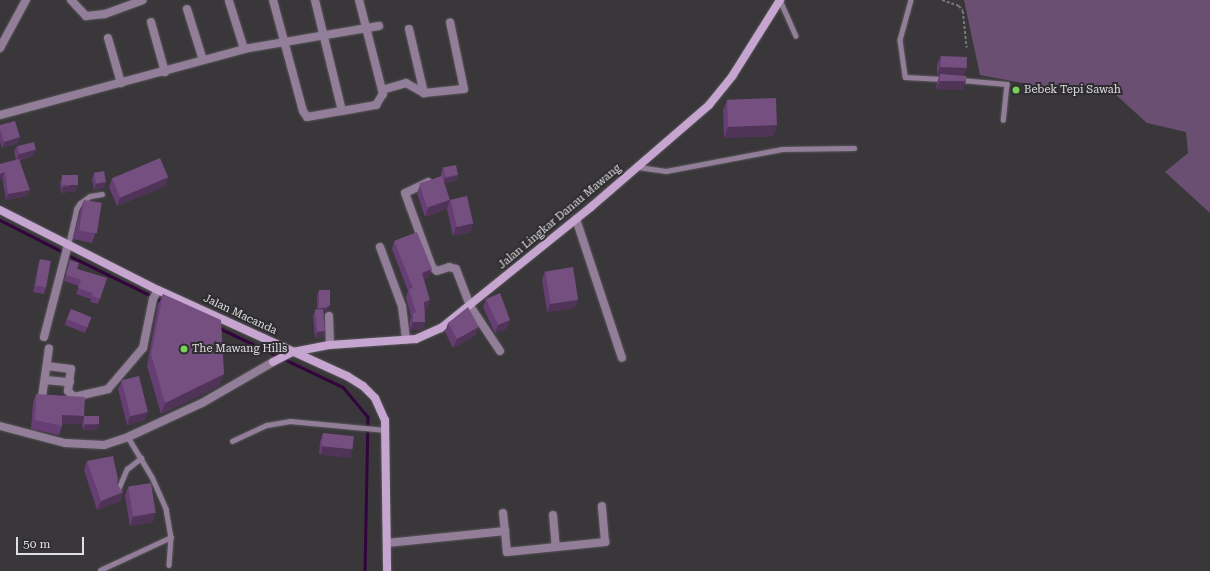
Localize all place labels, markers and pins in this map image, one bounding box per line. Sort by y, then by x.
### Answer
place label: Bebek Tepi Sawah [1024,83,1121,97]
marker: Bebek Tepi Sawah [1011,85,1021,95]
place label: The Mawang Hills [192,342,287,356]
marker: The Mawang Hills [179,344,189,354]

